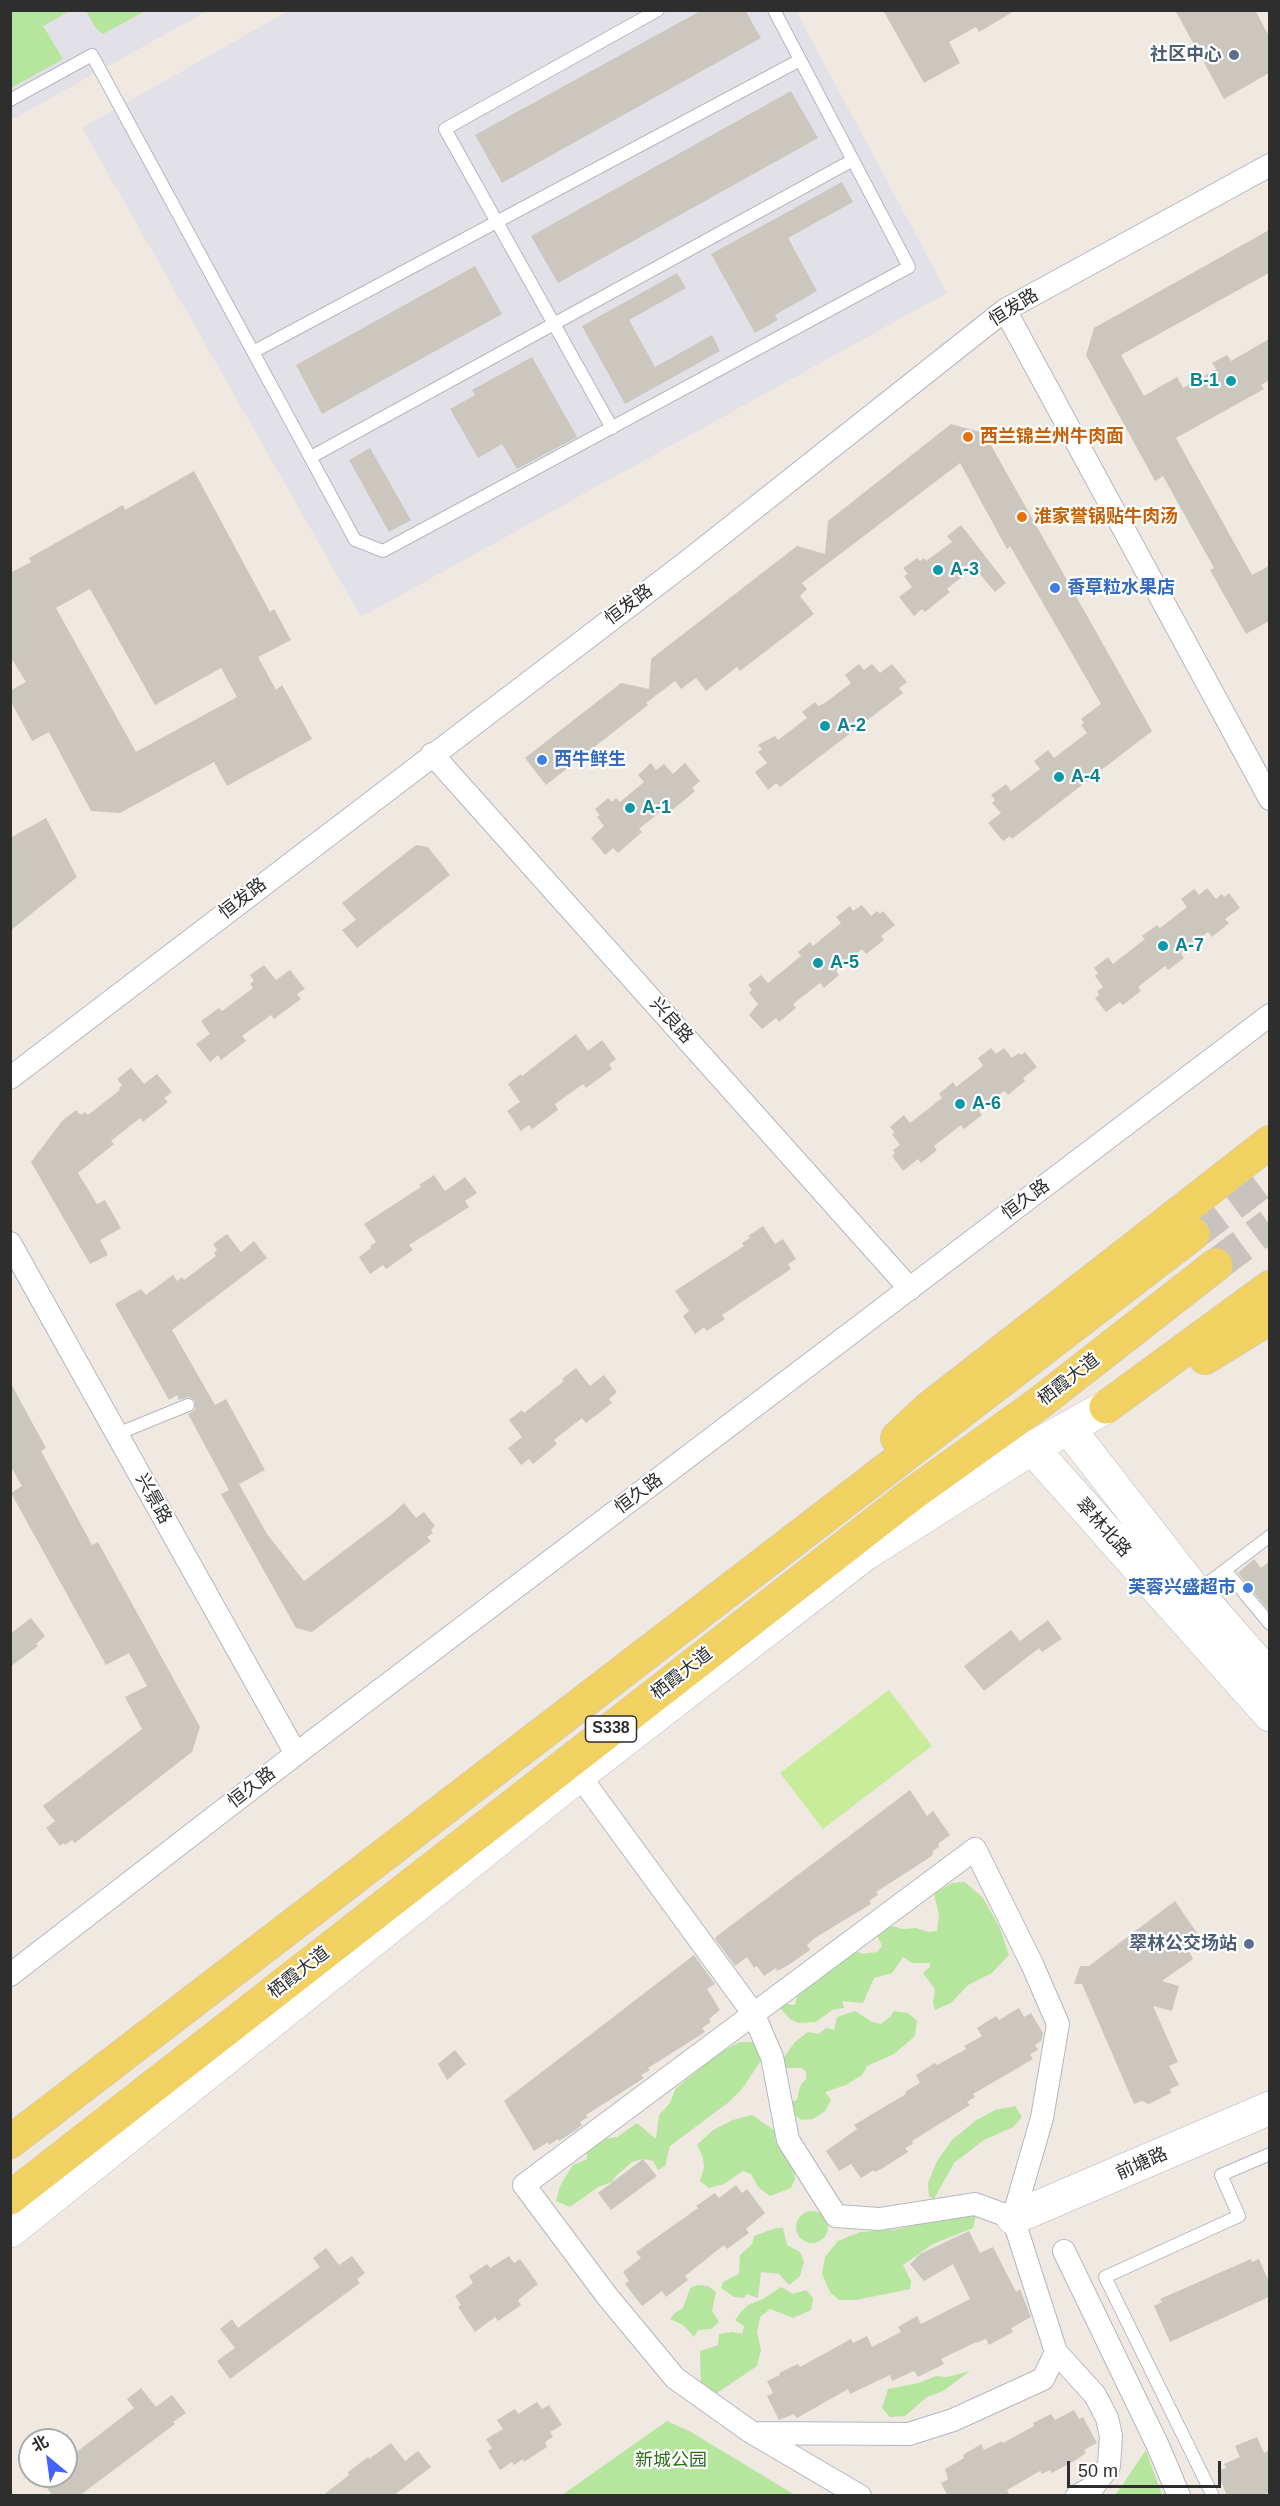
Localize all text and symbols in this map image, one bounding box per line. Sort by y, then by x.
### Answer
place label: 社区中心 [1150,44,1222,66]
marker: 社区中心 [1227,48,1241,62]
street label: 恒发路 [985,285,1043,331]
place label: B-1 [1190,370,1219,392]
marker: B-1 [1224,374,1238,388]
place label: 西兰锦兰州牛肉面 [980,426,1124,448]
marker: 西兰锦兰州牛肉面 [961,430,975,444]
place label: 淮家誉锅贴牛肉汤 [1034,506,1178,528]
marker: 淮家誉锅贴牛肉汤 [1015,510,1029,524]
place label: A-3 [950,559,979,581]
marker: A-3 [931,563,945,577]
place label: 香草粒水果店 [1067,577,1175,599]
street label: 恒发路 [601,580,657,630]
marker: 香草粒水果店 [1048,581,1062,595]
place label: A-2 [837,715,866,737]
marker: A-2 [818,719,832,733]
place label: 西牛鲜生 [554,749,626,771]
marker: 西牛鲜生 [535,753,549,767]
place label: A-4 [1071,766,1100,788]
marker: A-4 [1052,770,1066,784]
place label: A-1 [642,797,671,819]
marker: A-1 [623,801,637,815]
street label: 恒发路 [215,874,271,924]
place label: A-7 [1175,935,1204,957]
marker: A-7 [1156,939,1170,953]
place label: A-5 [830,952,859,974]
marker: A-5 [811,956,825,970]
street label: 兴良路 [645,994,697,1048]
place label: A-6 [972,1093,1001,1115]
marker: A-6 [953,1097,967,1111]
street label: 恒久路 [998,1175,1054,1225]
street label: 栖霞大道 [1034,1349,1104,1411]
street label: 恒久路 [611,1469,667,1519]
street label: 兴景路 [130,1470,176,1528]
street label: 翠林北路 [1071,1494,1135,1562]
place label: 芙蓉兴盛超市 [1128,1577,1236,1599]
marker: 芙蓉兴盛超市 [1241,1581,1255,1595]
street label: 栖霞大道 [647,1643,717,1705]
road number: S338 [586,1716,636,1742]
street label: 恒久路 [224,1763,280,1813]
place label: 翠林公交场站 [1129,1933,1237,1955]
marker: 翠林公交场站 [1242,1937,1256,1951]
street label: 栖霞大道 [264,1942,334,2004]
street label: 前塘路 [1113,2143,1171,2185]
north arrow [18,2428,78,2488]
text: 北 [29,2432,51,2455]
scale bar [1070,2449,1224,2487]
park label: 新城公园 [635,2450,707,2472]
text: 50 m [1078,2461,1118,2481]

